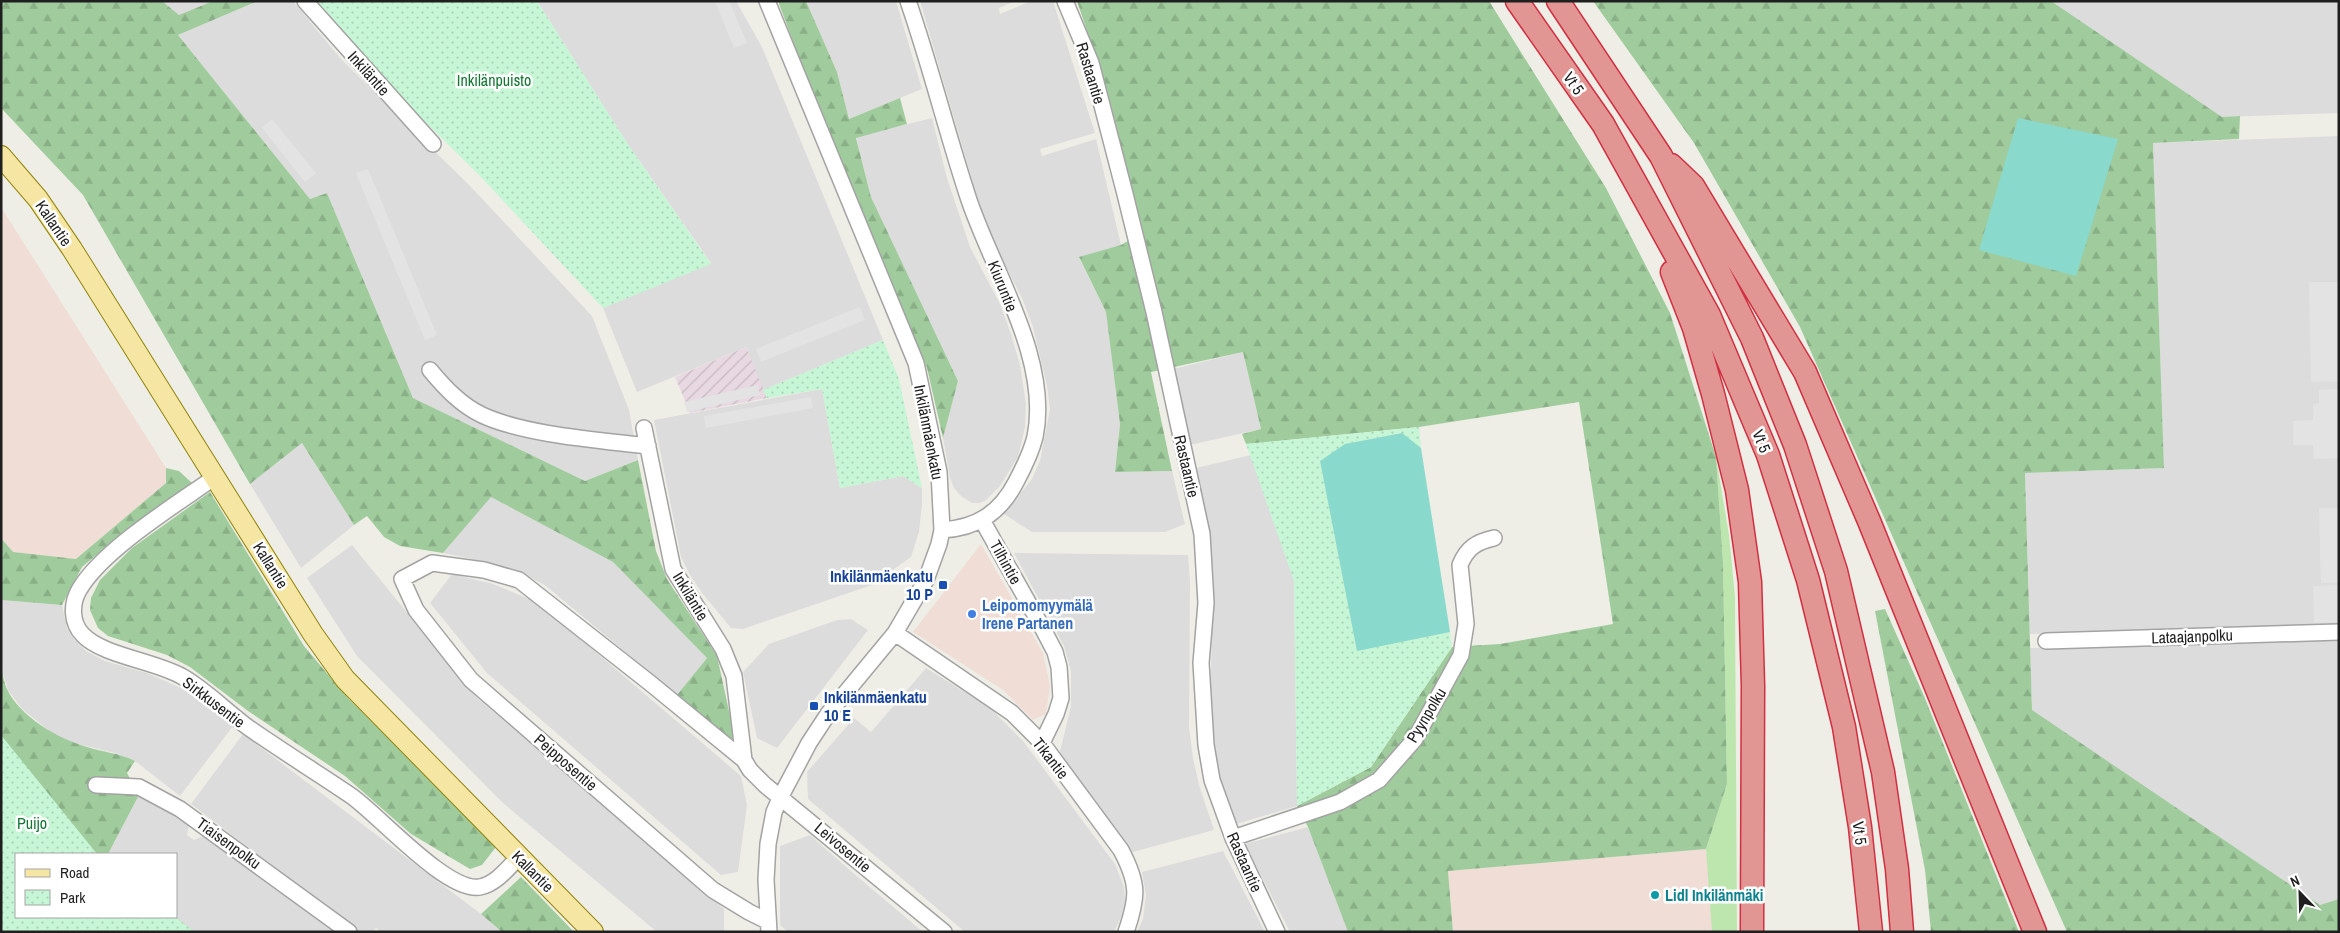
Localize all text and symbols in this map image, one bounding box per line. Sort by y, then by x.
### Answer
street label: Rastaantie [1071,39,1111,107]
street label: Inkiläntie [343,46,395,100]
street label: Vt 5 [1558,67,1590,99]
park label: Inkilänpuisto [457,69,531,91]
street label: Kallantie [31,196,77,250]
street label: Kiuruntie [983,257,1023,315]
street label: Inkilänmäenkatu [909,383,949,481]
street label: Vt 5 [1747,426,1777,456]
street label: Rastaantie [1169,433,1205,499]
street label: Tilhintie [985,536,1027,588]
street label: Kallantie [248,538,294,592]
place label: Inkilänmäenkatu 10 P [830,565,933,605]
street label: Inkiläntie [668,568,714,624]
marker: Inkilänmäenkatu 10 P [937,579,949,591]
place label: Leipomomyymälä Irene Partanen [982,594,1094,634]
marker: Leipomomyymälä Irene Partanen [966,608,978,620]
street label: Lataajanpolku [2151,624,2233,648]
street label: Sirkkusentie [178,671,250,733]
street label: Pyynpolku [1401,683,1451,747]
place label: Inkilänmäenkatu 10 E [824,686,927,726]
marker: Inkilänmäenkatu 10 E [808,700,820,712]
street label: Peipposentie [530,728,602,796]
street label: Tikantie [1028,733,1074,783]
park label: Puijo [17,812,47,834]
street label: Tiaisenpolku [192,812,266,874]
street label: Leivosentie [810,817,876,877]
street label: Vt 5 [1847,820,1873,846]
street label: Rastaantie [1222,829,1268,895]
street label: Kallantie [507,845,559,897]
legend [15,853,178,918]
text: Road [60,862,89,883]
north arrow [2275,868,2325,918]
text: N [2288,871,2302,891]
place label: Lidl Inkilänmäki [1665,884,1763,906]
text: Park [60,887,86,908]
marker: Lidl Inkilänmäki [1649,889,1661,901]

